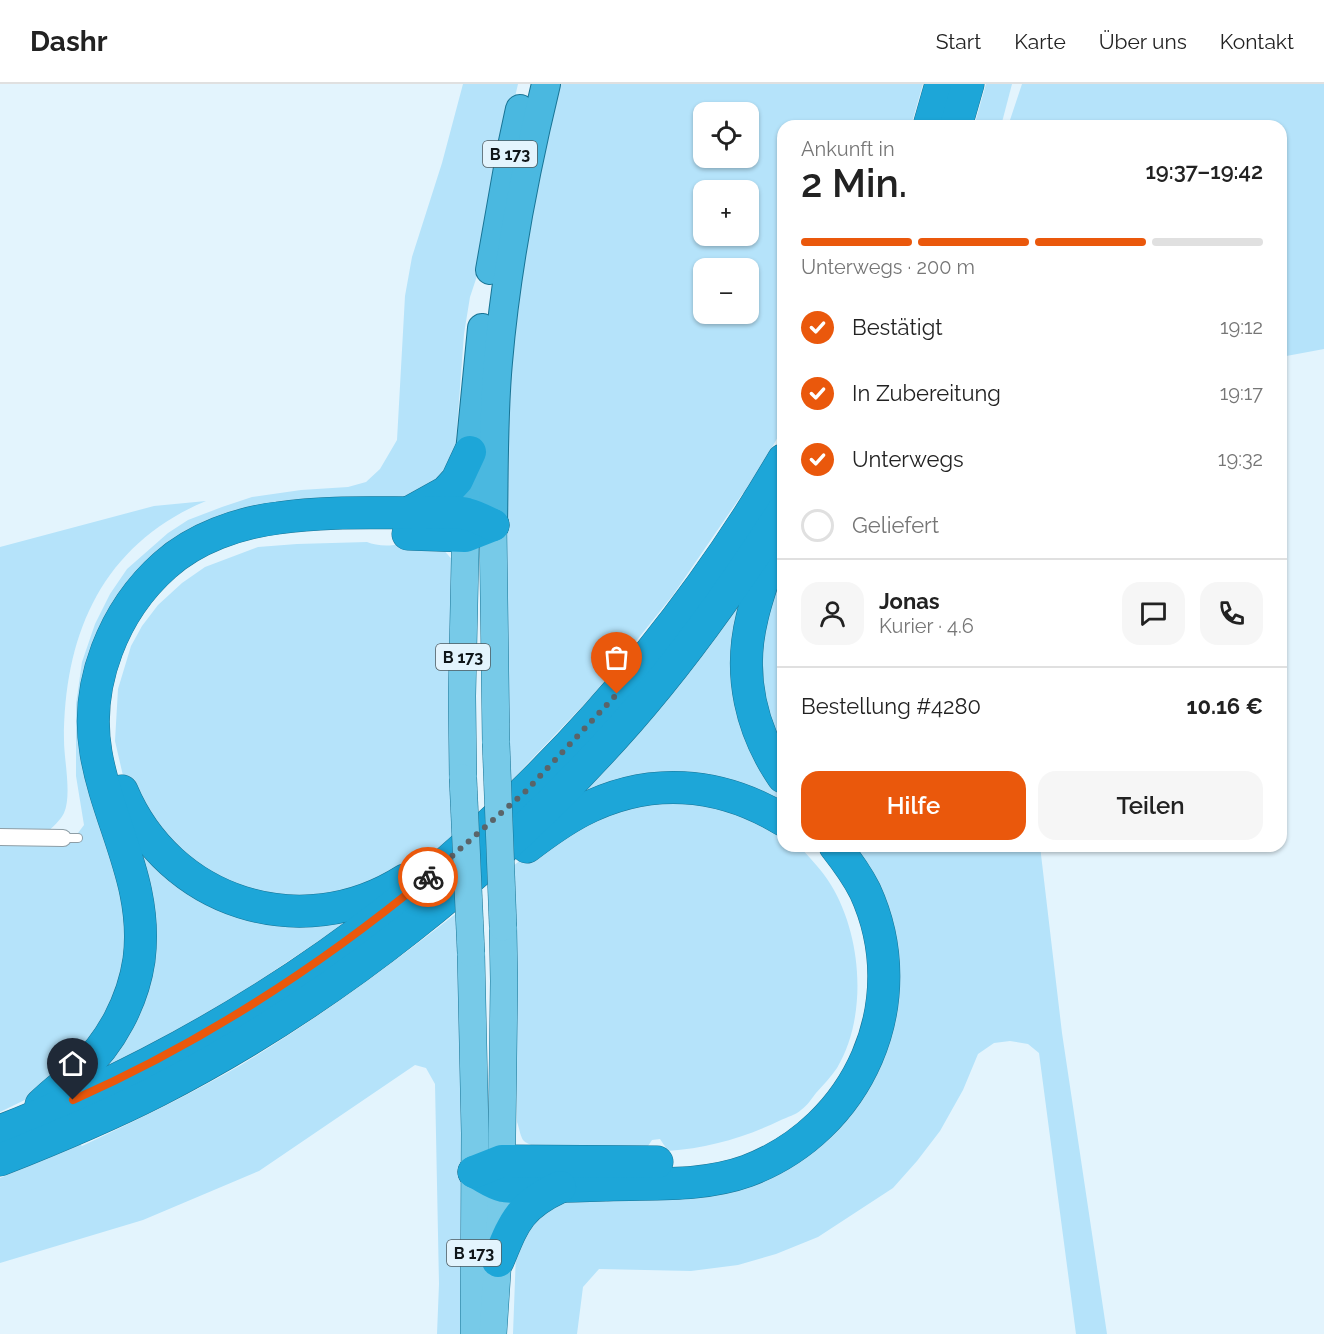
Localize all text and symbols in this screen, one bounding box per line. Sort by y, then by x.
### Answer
text: Dashr [30,25,108,58]
text: Start [936,29,981,54]
text: Karte [1014,29,1066,54]
text: Über uns [1099,29,1187,54]
text: Kontakt [1220,29,1294,54]
map controls [693,102,759,324]
button: locate [693,102,759,168]
text: Ankunft in [801,137,895,161]
road number: B 173 [483,141,537,167]
text: 19:37–19:42 [1145,158,1263,184]
text: 2 Min. [801,160,907,206]
button: + [693,180,759,246]
text: Unterwegs · 200 m [801,255,975,279]
button: − [693,258,759,324]
icon: check [801,311,834,344]
text: Bestätigt [852,314,943,340]
text: 19:12 [1220,315,1263,339]
icon: check [801,377,834,410]
text: In Zubereitung [852,380,1001,406]
text: 19:17 [1220,381,1263,405]
icon: check [801,443,834,476]
text: Unterwegs [852,446,964,472]
text: 19:32 [1218,447,1263,471]
text: Geliefert [852,512,939,538]
button: person [801,582,864,645]
button: chat [1122,582,1185,645]
button: phone [1200,582,1263,645]
text: Jonas [879,588,940,614]
text: Kurier · 4.6 [879,614,974,638]
pin [591,632,642,694]
icon: bag [600,641,633,674]
road number: B 173 [436,644,490,670]
text: Bestellung #4280 [801,693,981,719]
text: 10.16 € [1187,693,1263,719]
button: Hilfe [801,771,1026,840]
button: Teilen [1038,771,1263,840]
courier [398,847,458,907]
icon: bike [412,861,445,894]
pin [47,1038,98,1100]
icon: home [56,1047,89,1080]
road number: B 173 [447,1240,501,1266]

